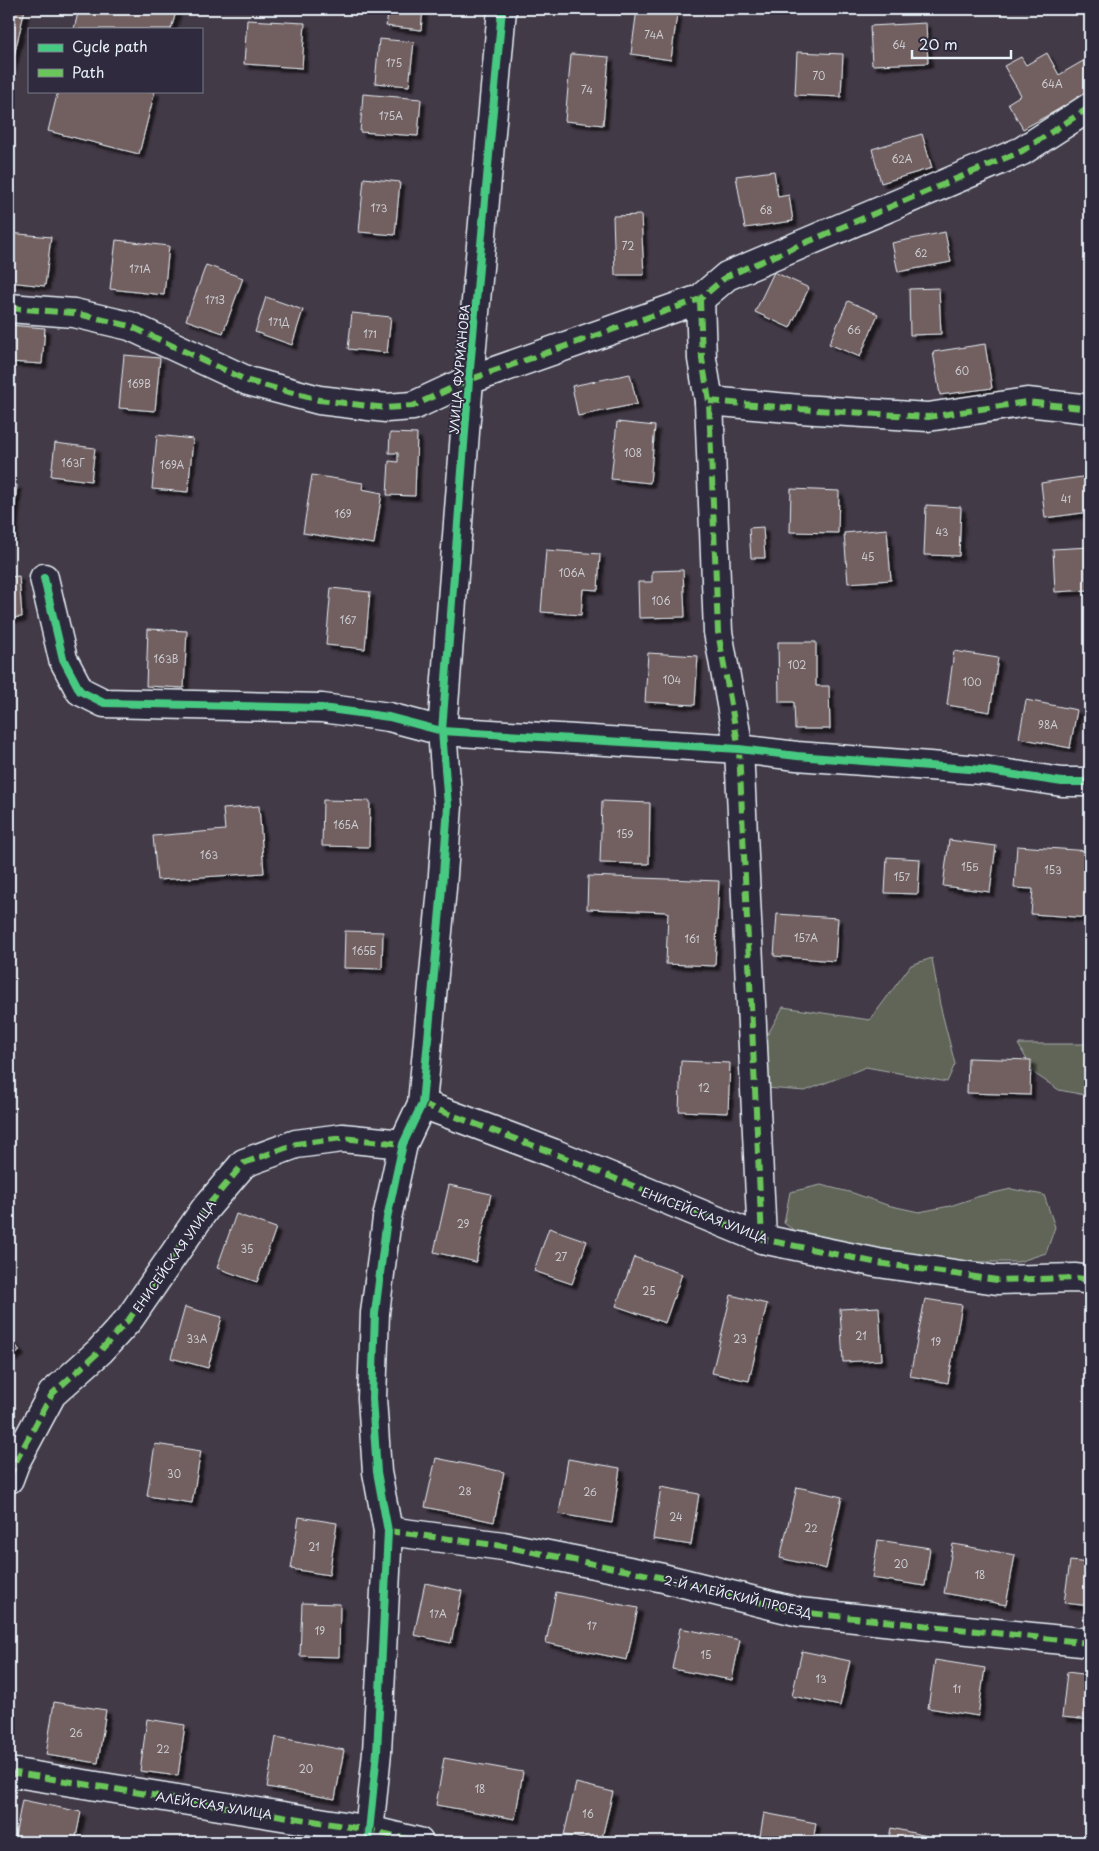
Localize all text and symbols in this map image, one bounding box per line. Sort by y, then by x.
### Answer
house number: 74А [644,27,664,42]
legend [28,28,202,92]
scale bar [912,28,1010,60]
text: 20 m [919,32,958,55]
text: Cycle path [72,34,148,57]
house number: 64 [892,37,906,52]
house number: 175 [386,55,402,70]
text: Path [72,60,104,83]
house number: 70 [813,68,825,83]
house number: 64А [1041,76,1063,91]
house number: 74 [581,82,593,97]
house number: 175А [379,108,403,123]
house number: 62А [892,151,913,166]
house number: 173 [371,200,387,215]
house number: 68 [759,202,773,217]
house number: 72 [622,238,634,253]
house number: 62 [914,245,928,260]
house number: 171А [129,261,151,276]
house number: 171З [205,292,225,307]
street label: УЛИЦА ФУРМАНОВА [444,303,474,435]
house number: 171Д [268,314,290,329]
house number: 66 [847,322,861,337]
house number: 171 [363,326,377,341]
house number: 60 [955,363,969,378]
house number: 169В [127,376,151,391]
house number: 108 [624,445,642,460]
house number: 163Г [61,455,85,470]
house number: 169А [160,457,185,472]
house number: 41 [1061,491,1071,506]
house number: 169 [334,506,352,521]
house number: 43 [936,524,949,539]
house number: 45 [862,549,874,564]
house number: 106А [559,565,586,580]
house number: 106 [652,593,670,608]
house number: 167 [340,612,357,627]
house number: 163В [154,651,179,666]
house number: 102 [788,657,806,672]
house number: 104 [663,672,682,687]
house number: 100 [962,674,982,689]
house number: 98А [1038,717,1058,732]
house number: 165А [333,817,359,832]
house number: 159 [617,826,633,841]
house number: 163 [200,847,218,862]
house number: 155 [961,859,979,874]
house number: 153 [1044,862,1062,877]
house number: 157 [894,869,911,884]
house number: 157А [794,930,818,945]
house number: 161 [685,931,700,946]
house number: 165Б [352,943,377,958]
house number: 12 [698,1080,710,1095]
street label: ЕНИСЕЙСКАЯ УЛИЦА [639,1183,771,1247]
street label: ЕНИСЕЙСКАЯ УЛИЦА [128,1196,220,1316]
house number: 29 [457,1216,470,1231]
house number: 35 [241,1241,253,1256]
house number: 27 [555,1249,568,1264]
house number: 25 [642,1283,656,1298]
house number: 21 [855,1328,867,1343]
house number: 33А [187,1331,208,1346]
house number: 23 [733,1331,747,1346]
house number: 19 [931,1334,941,1349]
house number: 30 [167,1466,181,1481]
house number: 28 [458,1483,472,1498]
house number: 26 [583,1484,597,1499]
house number: 24 [669,1509,683,1524]
house number: 22 [804,1520,818,1535]
house number: 21 [308,1539,320,1554]
house number: 20 [894,1556,908,1571]
house number: 18 [975,1567,985,1582]
street label: 2-Й АЛЕЙСКИЙ ПРОЕЗД [662,1570,814,1622]
house number: 17А [429,1606,447,1621]
house number: 17 [587,1618,598,1633]
house number: 19 [315,1623,325,1638]
house number: 15 [701,1647,711,1662]
house number: 13 [815,1671,827,1686]
house number: 11 [953,1681,961,1696]
house number: 26 [69,1725,83,1740]
house number: 22 [156,1741,170,1756]
house number: 20 [299,1761,313,1776]
house number: 18 [475,1781,485,1796]
street label: АЛЕЙСКАЯ УЛИЦА [155,1787,273,1823]
house number: 16 [582,1806,594,1821]

